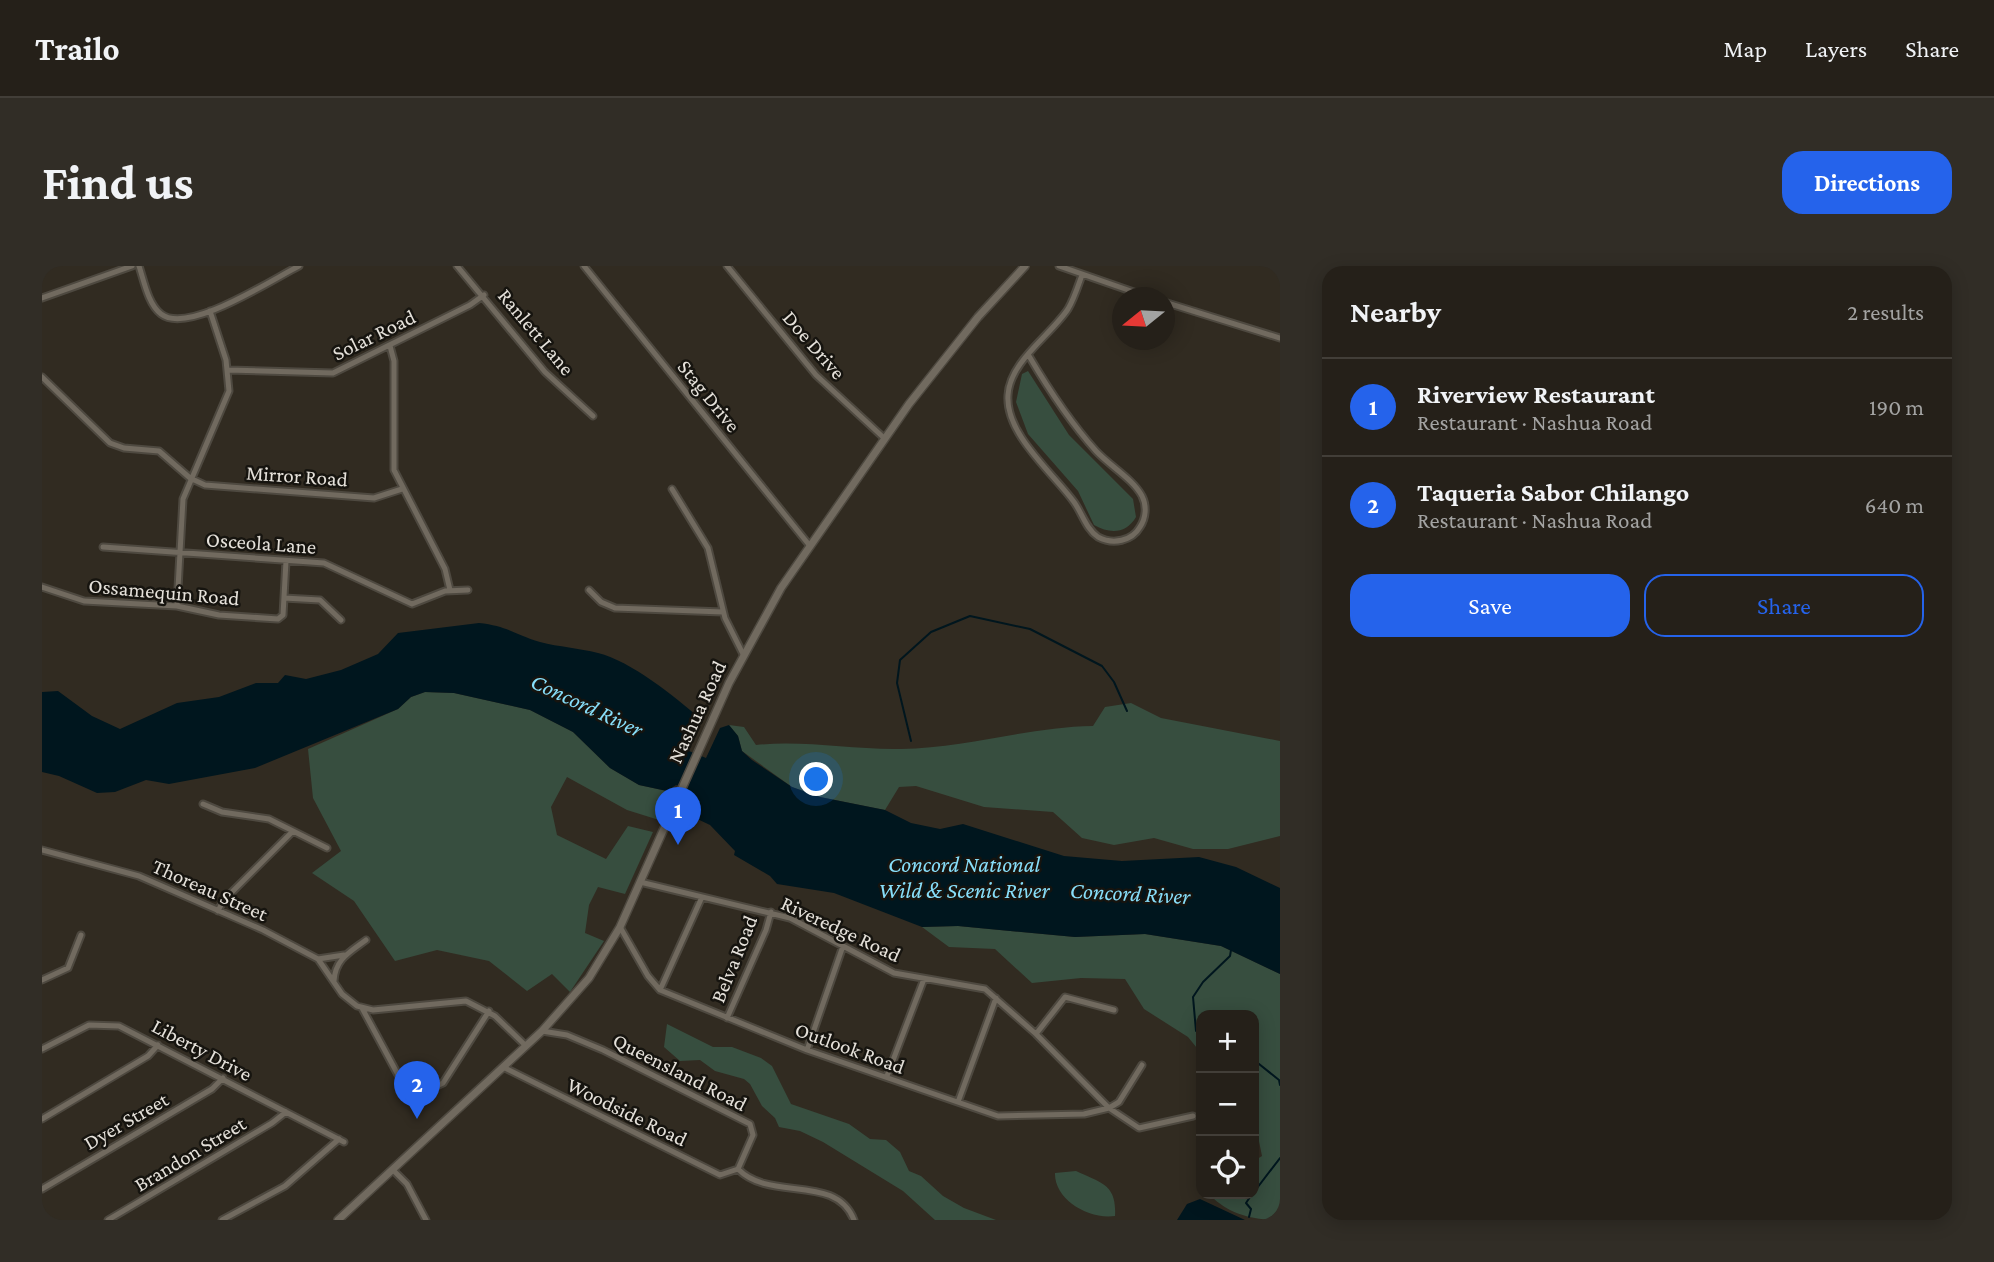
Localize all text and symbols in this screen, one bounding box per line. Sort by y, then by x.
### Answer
text: Trailo [35,30,120,67]
text: Map [1723,35,1767,62]
text: Layers [1805,35,1867,62]
text: Share [1905,35,1959,62]
button: Directions [1782,151,1952,214]
text: Find us [42,155,194,210]
street label: Ranlett Lane [493,284,579,380]
north arrow [1112,287,1175,350]
text: Nearby [1350,295,1441,328]
text: 2 results [1847,299,1924,325]
street label: Solar Road [329,305,419,365]
street label: Doe Drive [778,306,850,384]
street label: Stag Drive [673,355,745,437]
text: Riverview Restaurant [1417,380,1655,409]
text: 1 [1369,394,1377,420]
text: 190 m [1869,394,1924,420]
text: Restaurant · Nashua Road [1417,409,1652,435]
street label: Mirror Road [245,460,349,492]
text: Taqueria Sabor Chilango [1417,478,1689,507]
text: 2 [1367,492,1379,518]
text: 640 m [1865,492,1924,518]
text: Restaurant · Nashua Road [1417,507,1652,533]
street label: Osceola Lane [205,527,317,559]
street label: Ossamequin Road [87,573,241,611]
button: Save [1350,574,1630,637]
button: Share [1644,574,1924,637]
street label: Nashua Road [663,657,731,767]
water label: Concord River [527,668,648,743]
your location [799,762,833,796]
pin: 1 [655,787,701,845]
water label: Concord National Wild & Scenic River [879,851,1050,903]
street label: Thoreau Street [149,854,272,926]
water label: Concord River [1069,877,1192,909]
street label: Riveredge Road [778,891,904,967]
street label: Belva Road [706,912,762,1006]
map controls [1196,1010,1259,1199]
button: + [1196,1010,1259,1073]
street label: Liberty Drive [148,1014,256,1086]
street label: Outlook Road [792,1017,908,1079]
street label: Queensland Road [609,1028,751,1116]
pin: 2 [394,1061,440,1119]
street label: Woodside Road [563,1073,691,1151]
button: − [1196,1073,1259,1136]
street label: Dyer Street [80,1087,173,1155]
street label: Brandon Street [130,1111,251,1197]
button: locate [1196,1136,1259,1199]

